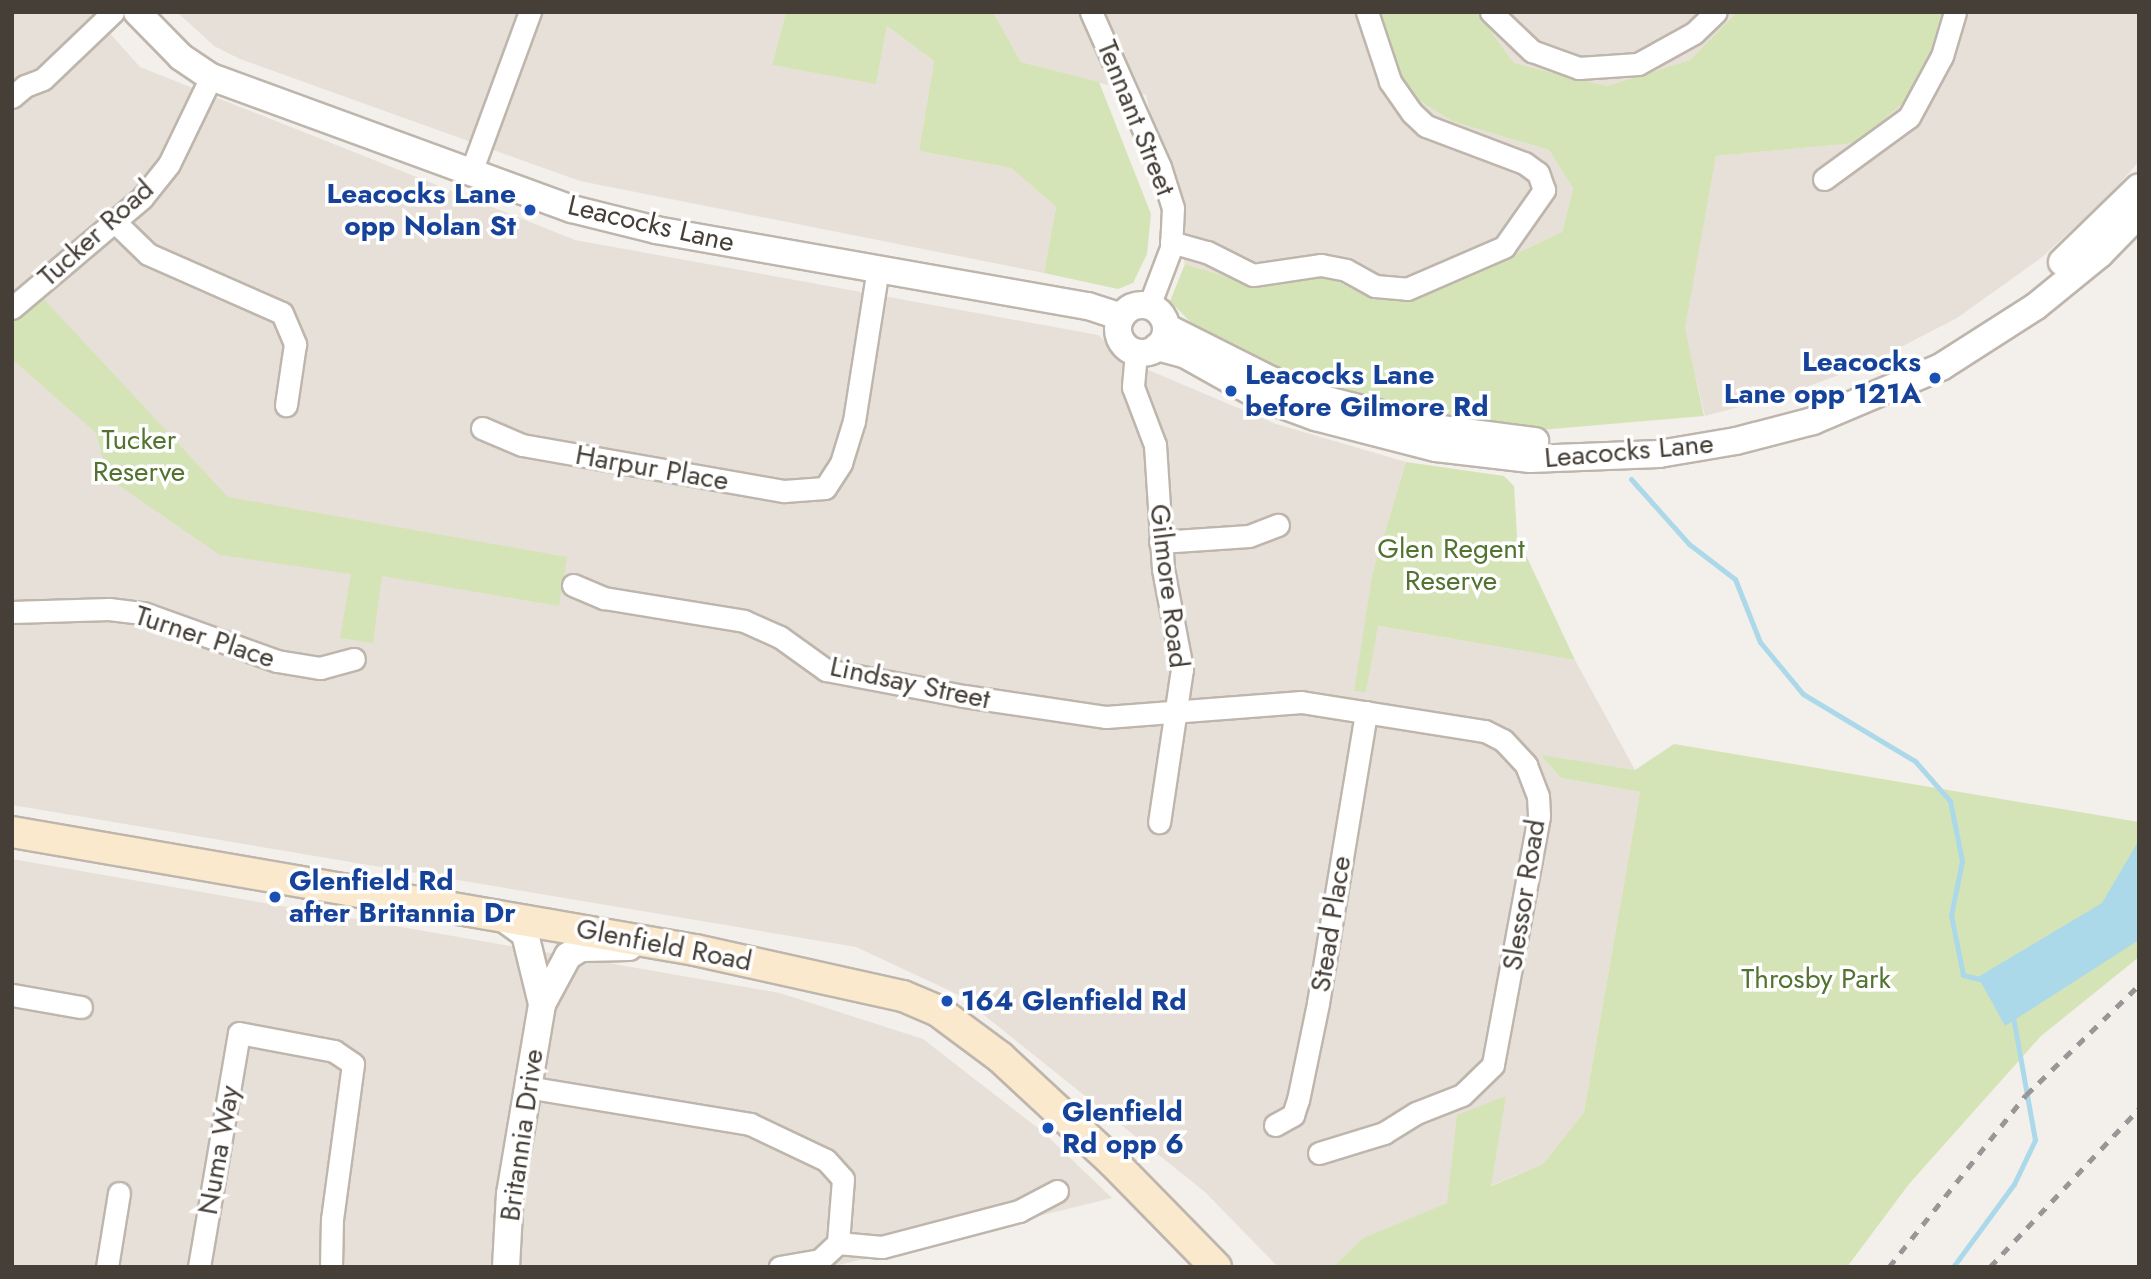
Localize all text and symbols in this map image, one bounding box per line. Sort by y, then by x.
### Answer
street label: Tennant Street [1090,36,1182,200]
street label: Tucker Road [31,172,161,294]
place label: Leacocks Lane opp Nolan St [327,177,516,243]
street label: Leacocks Lane [565,189,737,259]
marker: Leacocks Lane opp Nolan St [522,202,538,218]
place label: Leacocks Lane opp 121A [1724,345,1921,411]
place label: Leacocks Lane before Gilmore Rd [1245,358,1488,424]
marker: Leacocks Lane opp 121A [1927,370,1943,386]
marker: Leacocks Lane before Gilmore Rd [1223,383,1239,399]
park label: Tucker Reserve [93,423,185,489]
street label: Leacocks Lane [1543,427,1715,475]
street label: Harpur Place [573,438,731,498]
street label: Gilmore Road [1142,502,1196,670]
park label: Glen Regent Reserve [1377,532,1525,598]
street label: Turner Place [131,599,279,675]
street label: Lindsay Street [827,650,993,716]
street label: Slessor Road [1495,817,1553,973]
street label: Stead Place [1304,854,1358,994]
place label: Glenfield Rd after Britannia Dr [289,864,516,930]
marker: Glenfield Rd after Britannia Dr [267,889,283,905]
street label: Glenfield Road [573,912,755,978]
park label: Throsby Park [1741,962,1891,996]
place label: 164 Glenfield Rd [961,984,1186,1018]
marker: 164 Glenfield Rd [939,993,955,1009]
street label: Britannia Drive [493,1047,551,1223]
street label: Numa Way [191,1083,247,1217]
place label: Glenfield Rd opp 6 [1062,1095,1184,1161]
marker: Glenfield Rd opp 6 [1040,1120,1056,1136]

